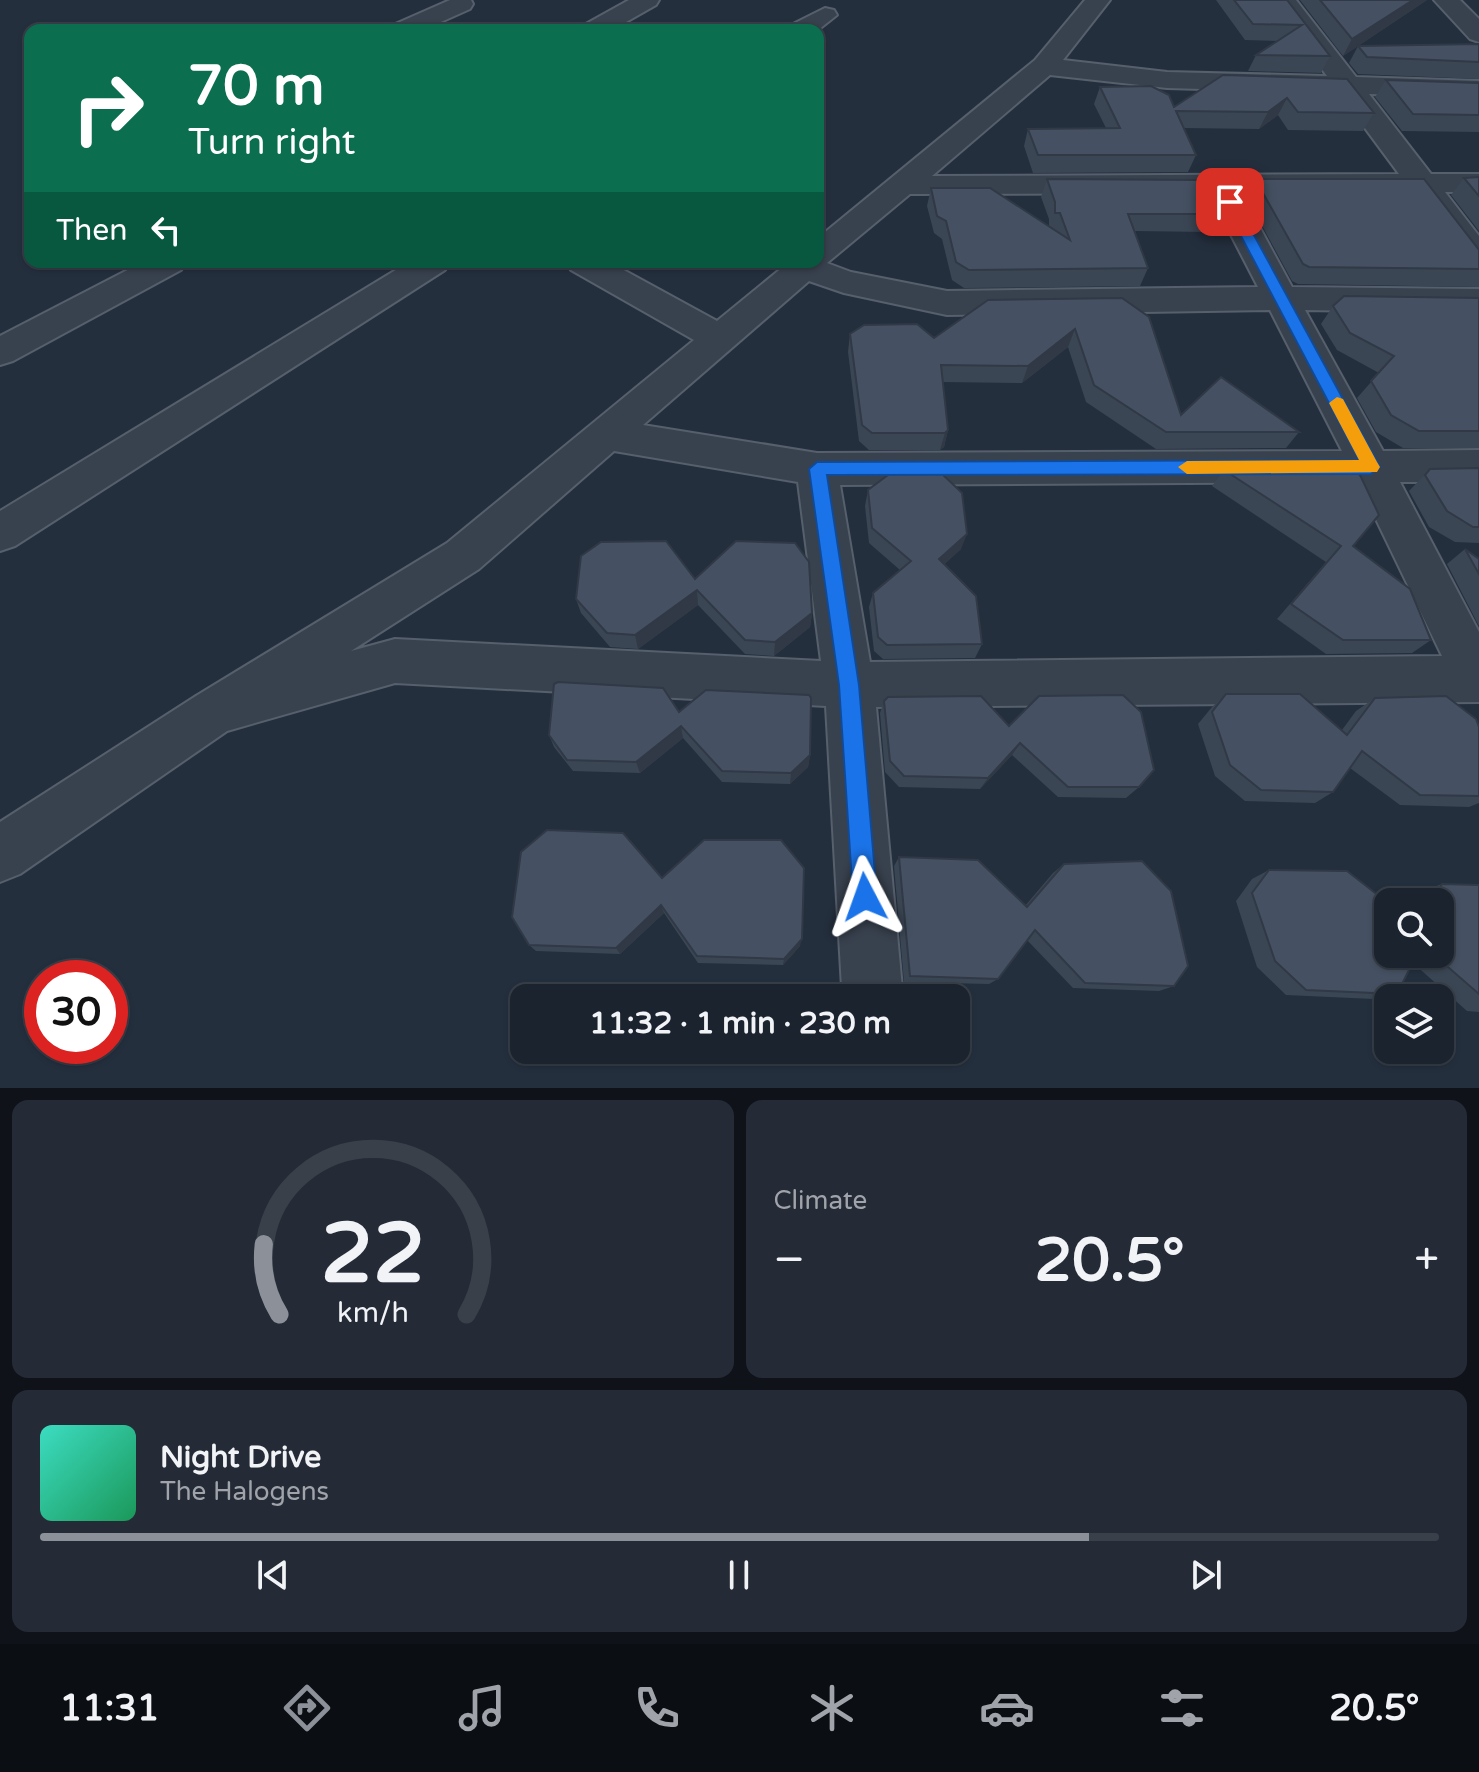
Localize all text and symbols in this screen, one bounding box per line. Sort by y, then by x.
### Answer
text: 70 m [188,53,324,120]
icon: right [56,56,160,160]
text: Turn right [188,121,355,164]
pin [1196,168,1264,236]
icon: arrive [1208,180,1252,224]
icon: left [144,208,188,252]
text: Then [56,212,128,249]
position arrow [823,855,907,939]
map controls [1374,888,1454,1064]
button: search [1374,888,1454,968]
speed limit sign: 30 [24,960,128,1064]
button: layers [1374,984,1454,1064]
text: 11:32 · 1 min · 230 m [589,1005,891,1042]
text: Climate [774,1185,867,1216]
text: 22 [321,1205,425,1305]
text: 20.5° [1034,1225,1185,1297]
text: − [774,1234,805,1287]
text: + [1414,1234,1439,1287]
text: km/h [337,1296,409,1330]
text: Night Drive [160,1439,321,1476]
text: The Halogens [160,1476,329,1507]
icon: previous [251,1553,295,1597]
icon: pause [717,1553,761,1597]
icon: next [1184,1553,1228,1597]
icon: directions [279,1680,335,1736]
icon: music [454,1680,510,1736]
icon: phone [629,1680,685,1736]
icon: climate [804,1680,860,1736]
icon: car [979,1680,1035,1736]
icon: filters [1154,1680,1210,1736]
text: 11:31 [60,1687,159,1730]
text: 20.5° [1329,1687,1419,1730]

